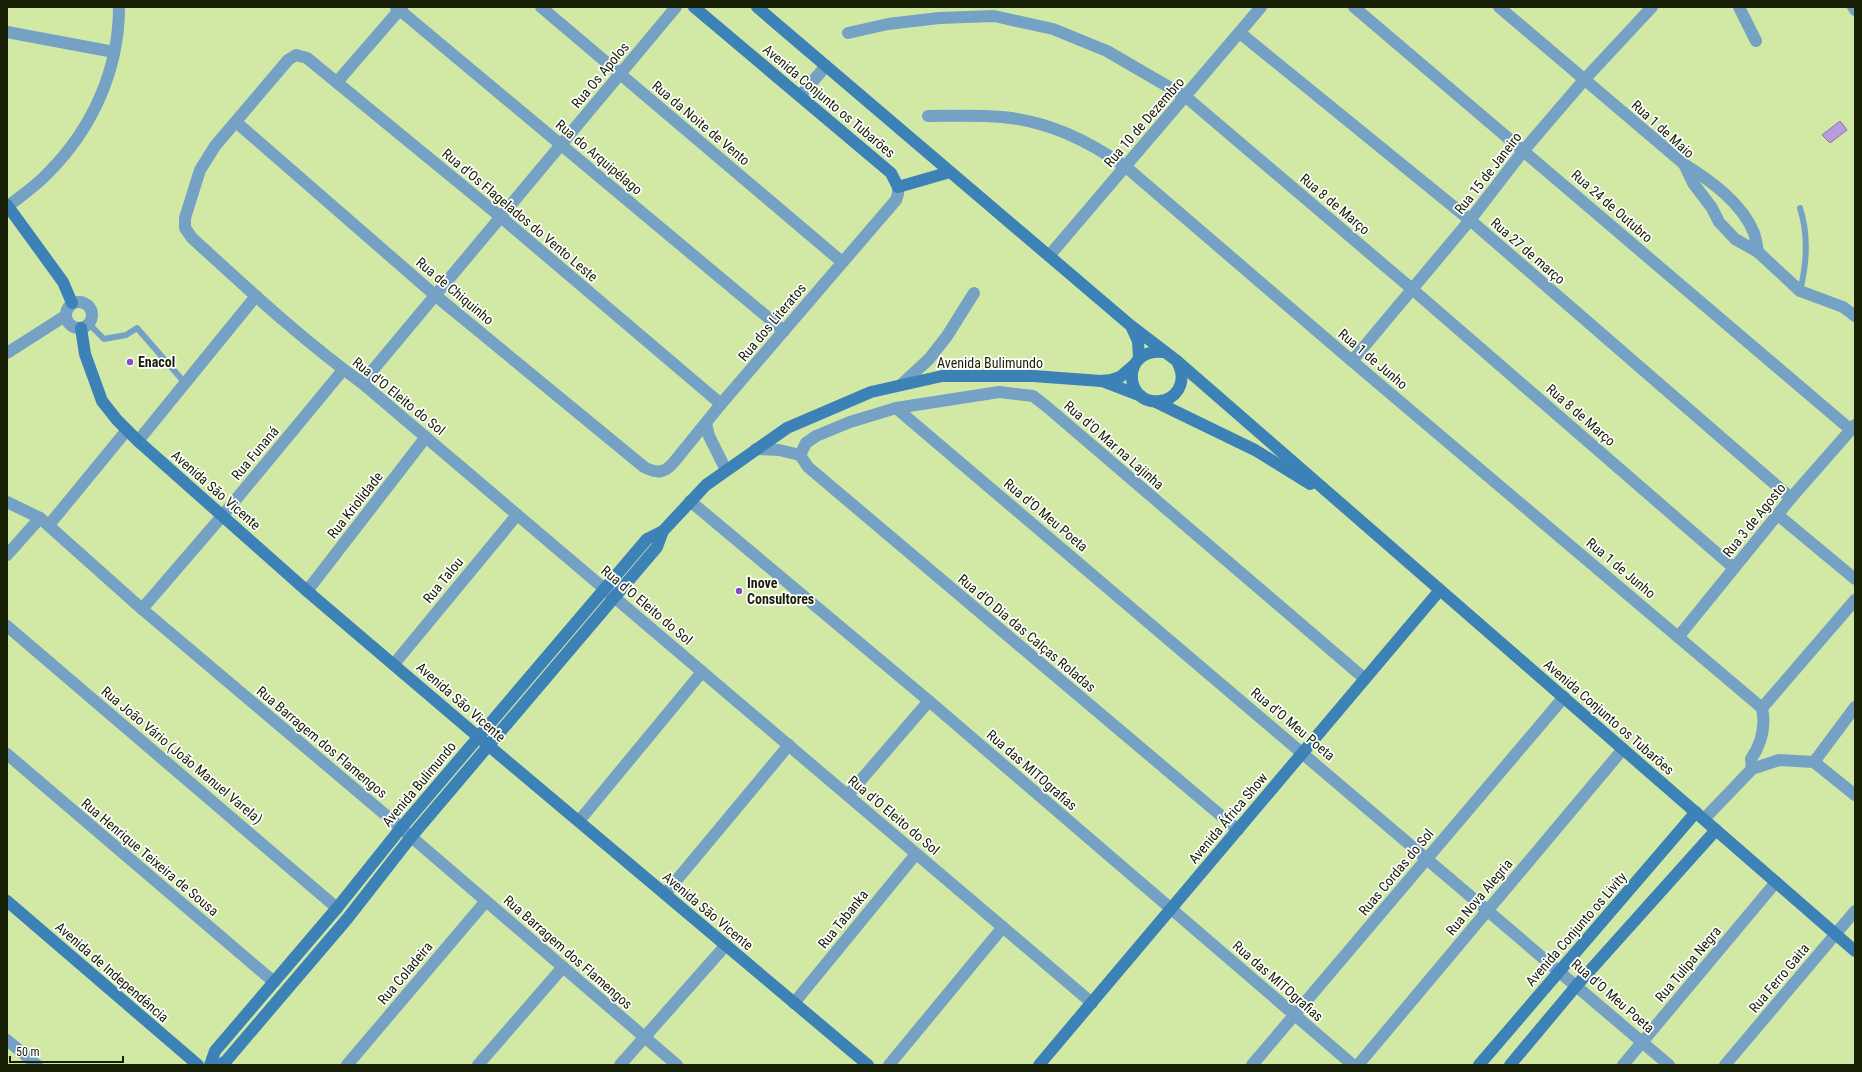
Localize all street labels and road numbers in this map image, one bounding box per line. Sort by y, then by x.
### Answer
street label: Rua Os Apolos [568,39,632,111]
street label: Avenida Conjunto os Tubarões [760,41,898,161]
street label: Rua 10 de Dezembro [1101,74,1187,170]
street label: Rua da Noite de Vento [649,78,753,168]
street label: Rua 1 de Maio [1628,97,1698,161]
street label: Rua do Arquipélago [553,116,645,198]
street label: Rua 15 de Janeiro [1451,129,1525,217]
street label: Rua d'Os Flagelados do Vento Leste [439,145,601,285]
street label: Rua 24 de Outubro [1568,166,1656,246]
street label: Rua 8 de Março [1297,170,1373,238]
street label: Rua 27 de março [1488,215,1568,287]
street label: Rua de Chiquinho [413,254,497,328]
street label: Rua dos Literatos [735,280,809,364]
street label: Rua 1 de Junho [1335,326,1411,392]
street label: Rua d'O Eleito do Sol [350,354,448,438]
street label: Avenida Bulimundo [937,355,1043,371]
street label: Rua 8 de Março [1543,381,1619,449]
street label: Rua d'O Mar na Lajinha [1061,397,1167,493]
street label: Rua Funaná [228,423,282,483]
street label: Avenida São Vicente [168,447,264,533]
street label: Rua Kriolidade [324,468,386,541]
street label: Rua d'O Meu Poeta [1001,475,1091,555]
street label: Rua 3 de Agosto [1719,480,1789,560]
street label: Rua 1 de Junho [1583,535,1659,601]
street label: Rua Talou [420,554,466,606]
street label: Rua d'O Eleito do Sol [598,562,696,648]
street label: Rua d'O Dia das Calças Roladas [955,571,1099,695]
street label: Avenida Conjunto os Tubarões [1541,656,1677,778]
street label: Avenida São Vicente [413,659,509,745]
street label: Rua João Vário (João Manuel Varela) [98,683,266,828]
street label: Rua Barragem dos Flamengos [254,683,390,801]
street label: Rua d'O Meu Poeta [1248,684,1338,764]
street label: Rua das MITOgrafias [984,726,1080,814]
street label: Avenida Bulimundo [379,738,459,830]
street label: Avenida África Show [1185,769,1271,867]
street label: Rua d'O Eleito do Sol [845,772,943,858]
street label: Rua Henrique Teixeira de Sousa [78,795,222,919]
street label: Ruas Cordas do Sol [1355,826,1437,918]
street label: Rua Nova Alegria [1443,856,1515,938]
street label: Avenida São Vicente [660,869,757,954]
street label: Avenida Conjunto os Livity [1522,869,1630,989]
street label: Rua Tabanka [815,887,871,951]
street label: Rua Barragem dos Flamengos [500,892,636,1012]
street label: Avenida de Independência [52,919,172,1025]
street label: Rua Tulipa Negra [1652,923,1724,1005]
street label: Rua das MITOgrafias [1230,937,1326,1025]
street label: Rua Coladeira [374,939,436,1007]
street label: Rua Ferro Gaita [1746,940,1812,1016]
street label: Rua d'O Meu Poeta [1568,956,1658,1036]

